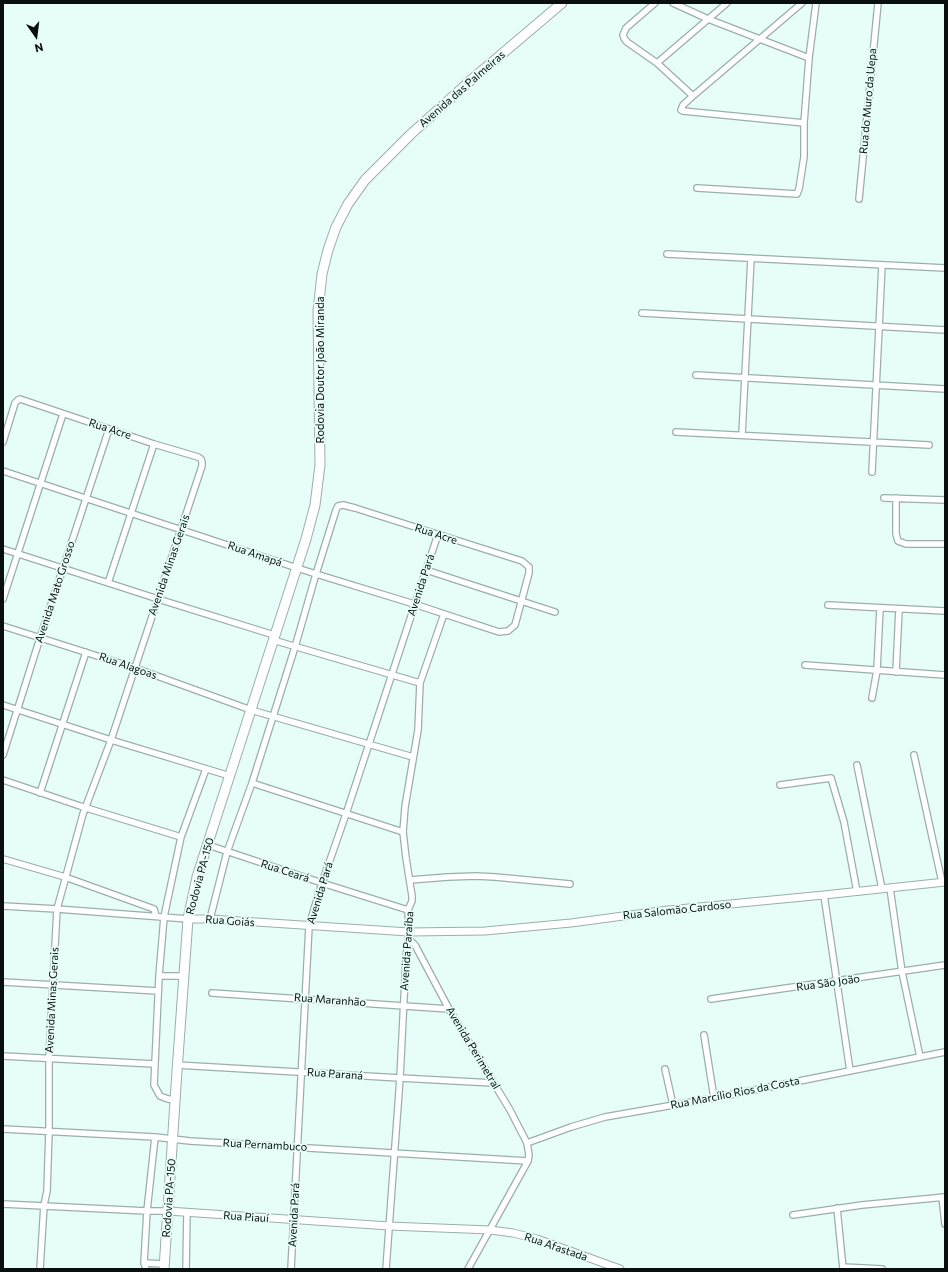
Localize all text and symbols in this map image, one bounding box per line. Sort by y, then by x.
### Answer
north arrow [16,16,56,56]
text: N [33,41,45,55]
street label: Avenida das Palmeiras [416,48,508,130]
street label: Rua do Muro da Uepa [857,48,879,154]
street label: Rodovia Doutor João Miranda [313,297,327,443]
street label: Rua Acre [87,416,133,442]
street label: Avenida Minas Gerais [146,513,192,617]
street label: Rua Acre [413,521,459,547]
street label: Avenida Mato Grosso [32,539,78,645]
street label: Rua Amapá [226,539,284,569]
street label: Avenida Pará [405,552,437,618]
street label: Rua Alagoas [97,650,159,682]
street label: Rodovia PA-150 [183,836,217,916]
street label: Rua Ceará [259,857,311,885]
street label: Avenida Pará [304,860,336,926]
street label: Rua Salomão Cardoso [622,898,732,922]
street label: Avenida Paraíba [398,911,416,991]
street label: Rua Goiás [205,913,255,929]
street label: Avenida Minas Gerais [43,947,61,1053]
street label: Rua São João [795,972,861,994]
street label: Rua Maranhão [293,991,367,1009]
street label: Avenida Perimetral [443,1004,503,1092]
street label: Rua Paraná [307,1065,363,1083]
street label: Rua Marcílio Rios da Costa [669,1074,801,1112]
street label: Rua Pernambuco [222,1136,308,1154]
street label: Rodovia PA-150 [160,1158,178,1238]
street label: Avenida Pará [286,1182,302,1248]
street label: Rua Piauí [223,1209,269,1225]
street label: Rua Afastada [523,1230,589,1264]

